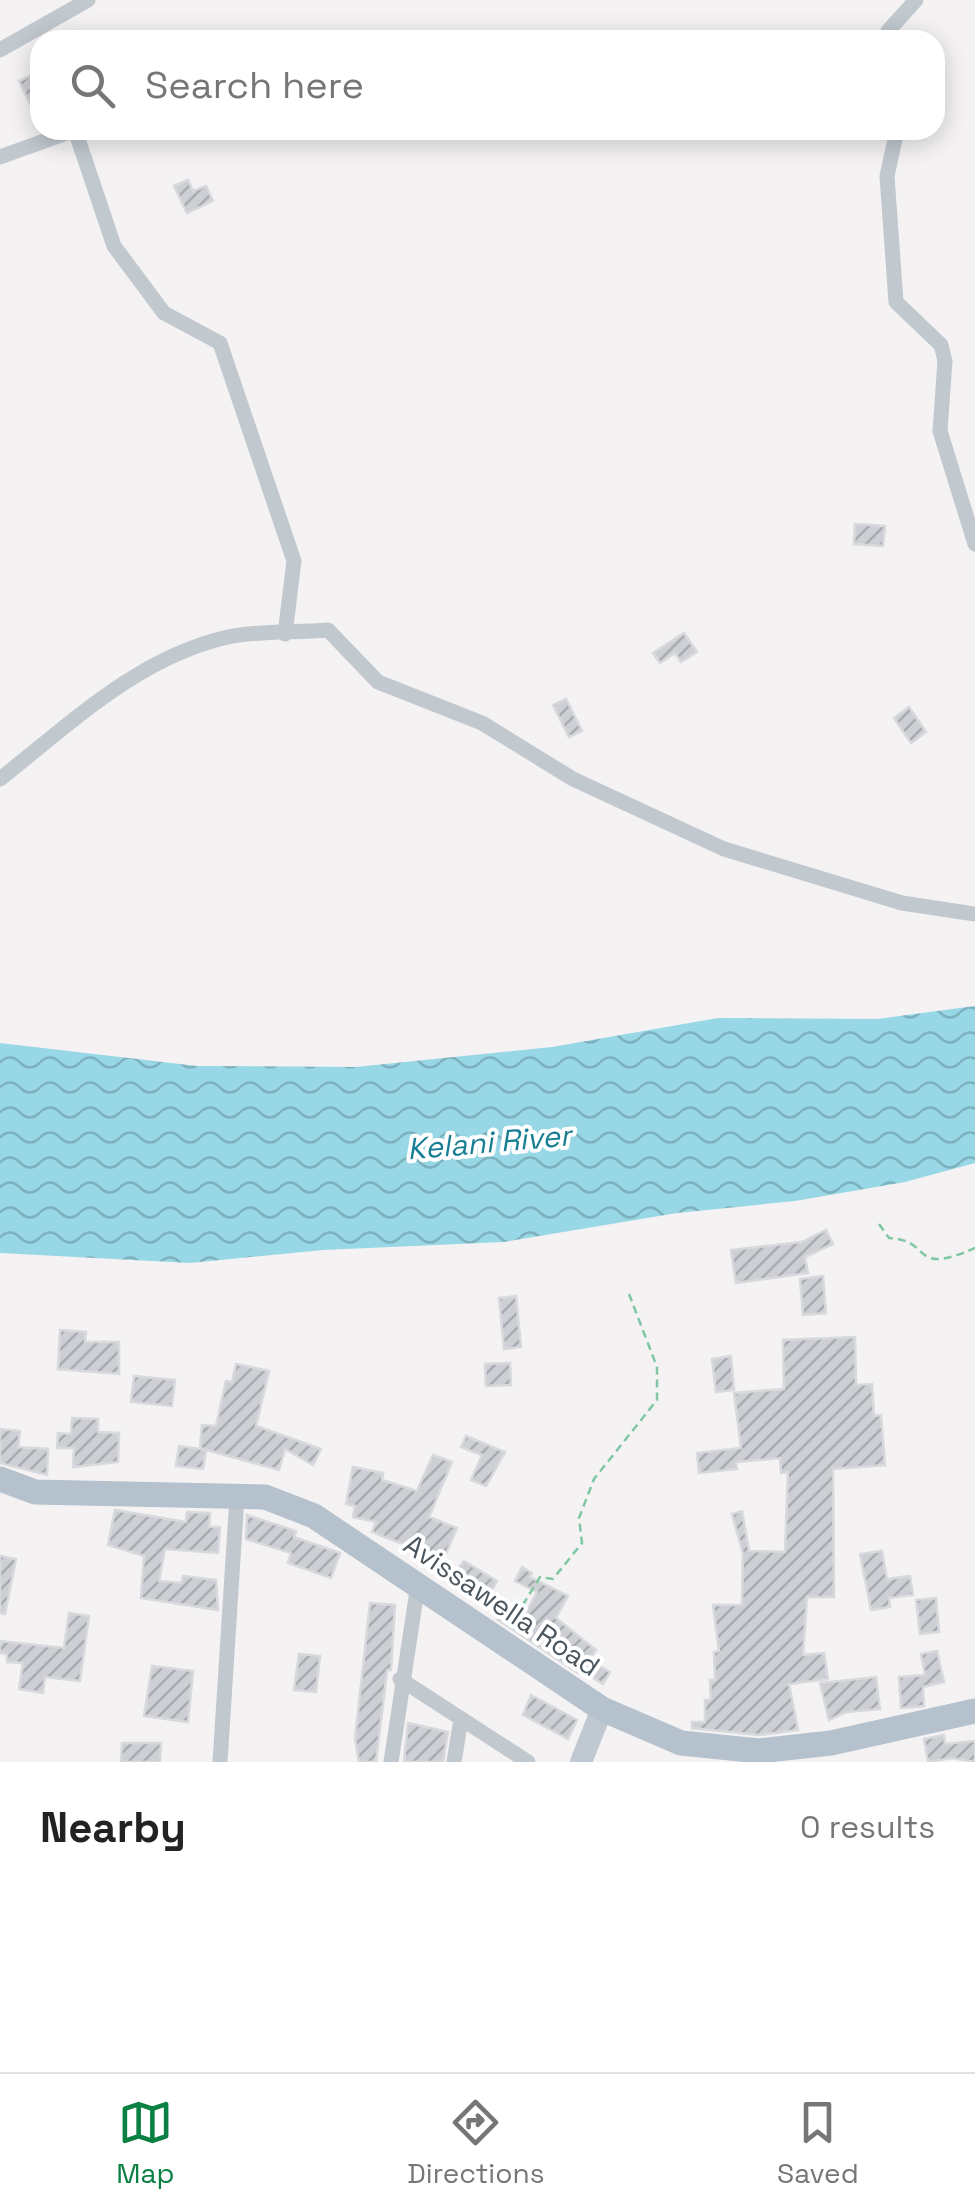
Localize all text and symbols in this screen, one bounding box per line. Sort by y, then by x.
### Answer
search box [30,30,945,140]
icon: search [65,58,120,113]
text: Search here [145,61,364,109]
water label: Kelani River [405,1115,575,1169]
street label: Avissawella Road [397,1526,607,1684]
text: Nearby [40,1801,186,1854]
text: 0 results [800,1807,935,1847]
tab: Map [116,2095,175,2191]
tab: Directions [407,2095,544,2191]
tab: Saved [777,2095,859,2191]

